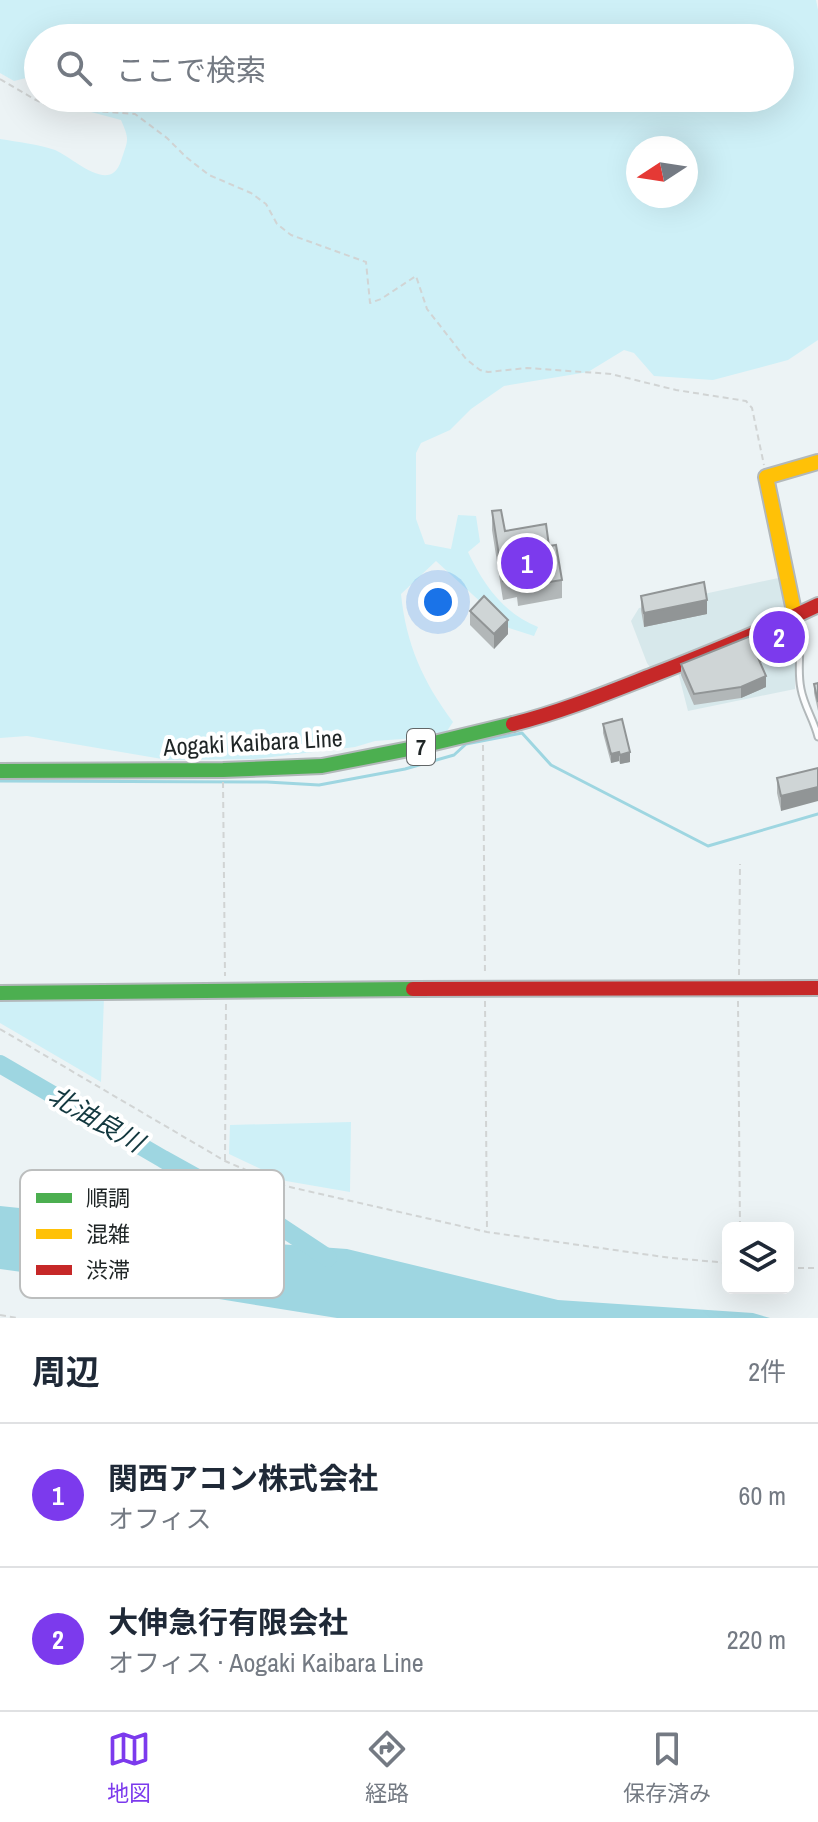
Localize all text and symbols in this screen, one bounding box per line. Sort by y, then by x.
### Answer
search box [24,24,794,112]
icon: search [52,46,96,90]
text: ここで検索 [116,50,266,90]
north arrow [626,136,698,208]
pin: 1 [501,533,553,593]
your location [418,582,458,622]
pin: 2 [753,607,805,667]
street label: Aogaki Kaibara Line [162,721,343,763]
road number: 7 [407,729,435,765]
water label: 北油良川 [42,1077,153,1161]
legend [20,1170,284,1298]
text: 順調 [86,1183,130,1213]
text: 混雑 [86,1219,130,1249]
map controls [722,1222,794,1294]
button: layers [722,1222,794,1294]
text: 渋滞 [86,1255,130,1285]
text: 周辺 [32,1349,100,1395]
text: 2件 [748,1354,786,1389]
text: 関西アコン株式会社 [108,1458,378,1498]
text: 1 [52,1478,64,1513]
text: 60 m [739,1478,786,1513]
text: オフィス [108,1501,211,1536]
text: 大伸急行有限会社 [108,1602,348,1642]
text: 2 [52,1622,64,1657]
text: 220 m [727,1622,786,1657]
text: オフィス · Aogaki Kaibara Line [108,1645,424,1680]
tab: 地図 [107,1727,151,1808]
tab: 経路 [365,1727,409,1808]
tab: 保存済み [623,1727,711,1808]

